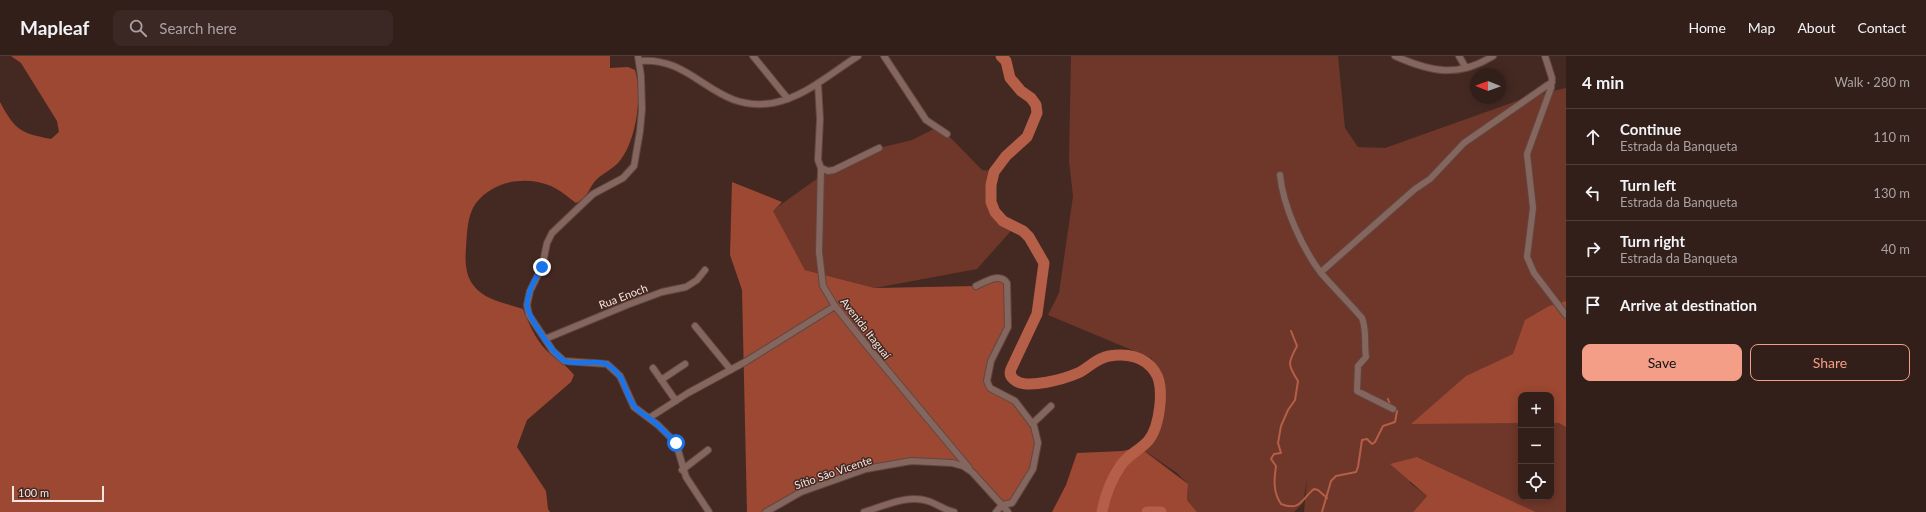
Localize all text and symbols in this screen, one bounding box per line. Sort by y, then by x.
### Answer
search box [113,10,393,46]
text: Mapleaf [20,16,89,39]
icon: search [127,17,149,39]
text: Search here [159,19,237,37]
text: Home [1688,19,1726,36]
text: Map [1748,19,1775,36]
text: About [1797,19,1835,36]
text: Contact [1857,19,1906,36]
north arrow [1470,68,1506,104]
text: 4 min [1582,72,1624,93]
text: Walk · 280 m [1834,74,1910,90]
text: Continue [1620,120,1681,138]
icon: ahead [1582,126,1604,148]
text: 110 m [1873,129,1910,145]
text: Estrada da Banqueta [1620,138,1737,154]
text: Turn left [1620,176,1676,194]
icon: left [1582,182,1604,204]
text: 130 m [1873,185,1910,201]
text: Estrada da Banqueta [1620,194,1737,210]
text: Turn right [1620,232,1685,250]
icon: right [1582,238,1604,260]
text: 40 m [1881,241,1910,257]
text: Estrada da Banqueta [1620,250,1737,266]
route end [533,258,551,276]
street label: Rua Enoch [597,281,649,311]
icon: arrive [1582,294,1604,316]
street label: Avenida Itaguaí [838,295,894,361]
text: Arrive at destination [1620,296,1757,314]
button: Save [1582,344,1742,381]
button: Share [1750,344,1910,381]
map controls [1518,392,1554,500]
button: + [1518,392,1554,428]
button: − [1518,428,1554,464]
route start [667,434,685,452]
street label: Sítio São Vicente [792,453,874,491]
button: locate [1518,464,1554,500]
scale bar [12,484,104,503]
text: 100 m [18,486,49,499]

